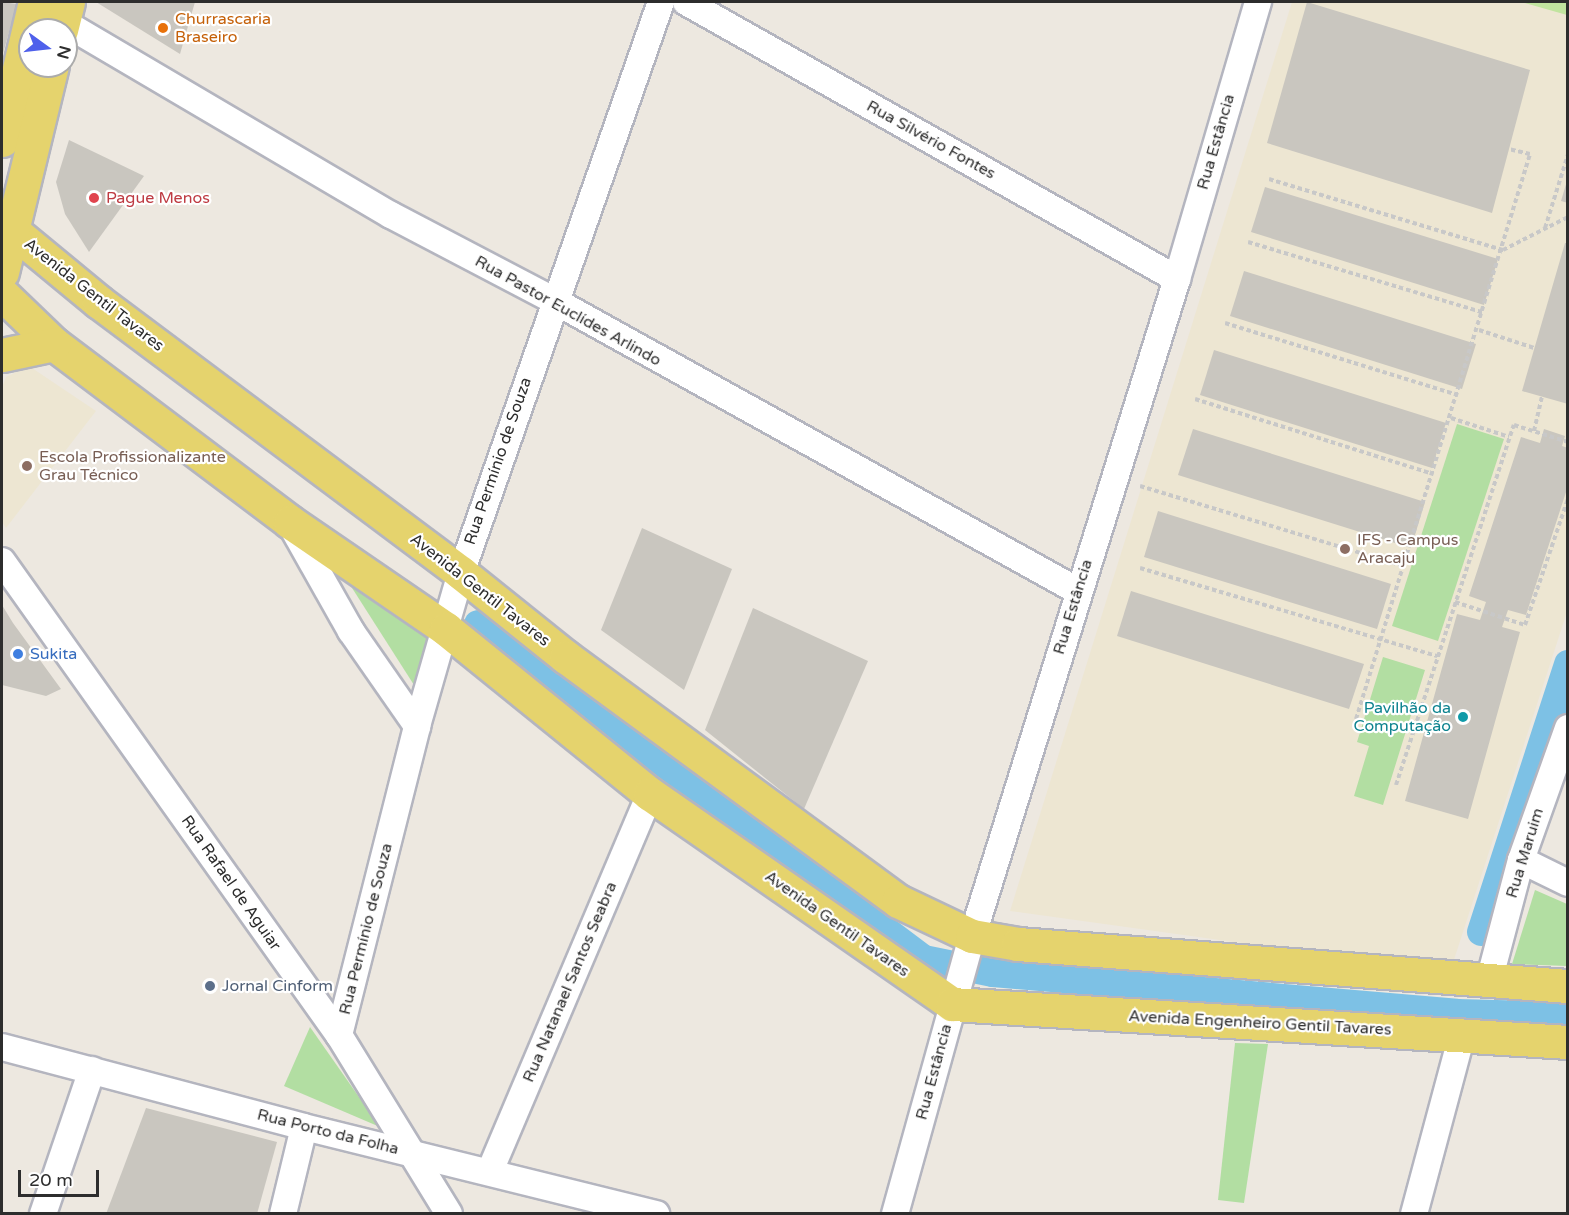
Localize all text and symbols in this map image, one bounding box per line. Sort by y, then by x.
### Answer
place label: Churrascaria Braseiro [175,9,271,47]
north arrow [18,18,78,78]
marker: Churrascaria Braseiro [156,21,170,35]
text: N [52,43,75,61]
street label: Rua Estância [1193,92,1239,192]
street label: Rua Silvério Fontes [863,97,999,183]
place label: Pague Menos [106,188,210,208]
marker: Pague Menos [87,191,101,205]
street label: Avenida Gentil Tavares [20,234,168,356]
street label: Rua Pastor Euclídes Arlindo [472,252,664,370]
street label: Rua Permínio de Souza [460,375,536,547]
place label: Escola Profissionalizante Grau Técnico [39,447,226,485]
marker: Escola Profissionalizante Grau Técnico [20,459,34,473]
street label: Avenida Gentil Tavares [406,529,554,651]
place label: IFS - Campus Aracaju [1357,530,1458,568]
marker: IFS - Campus Aracaju [1338,542,1352,556]
street label: Rua Estância [1049,557,1097,657]
place label: Sukita [30,644,77,664]
marker: Sukita [11,647,25,661]
place label: Pavilhão da Computação [1354,698,1451,736]
marker: Pavilhão da Computação [1456,710,1470,724]
street label: Rua Maruim [1502,806,1548,900]
street label: Rua Rafael de Aguiar [177,812,285,954]
street label: Rua Permínio de Souza [335,841,397,1017]
street label: Avenida Gentil Tavares [761,867,913,981]
street label: Rua Natanael Santos Seabra [519,879,621,1085]
place label: Jornal Cinform [222,976,333,996]
marker: Jornal Cinform [203,979,217,993]
street label: Avenida Engenheiro Gentil Tavares [1128,1007,1392,1039]
street label: Rua Estância [912,1022,956,1122]
street label: Rua Porto da Folha [255,1105,401,1159]
scale bar [21,1158,102,1196]
text: 20 m [29,1169,73,1191]

